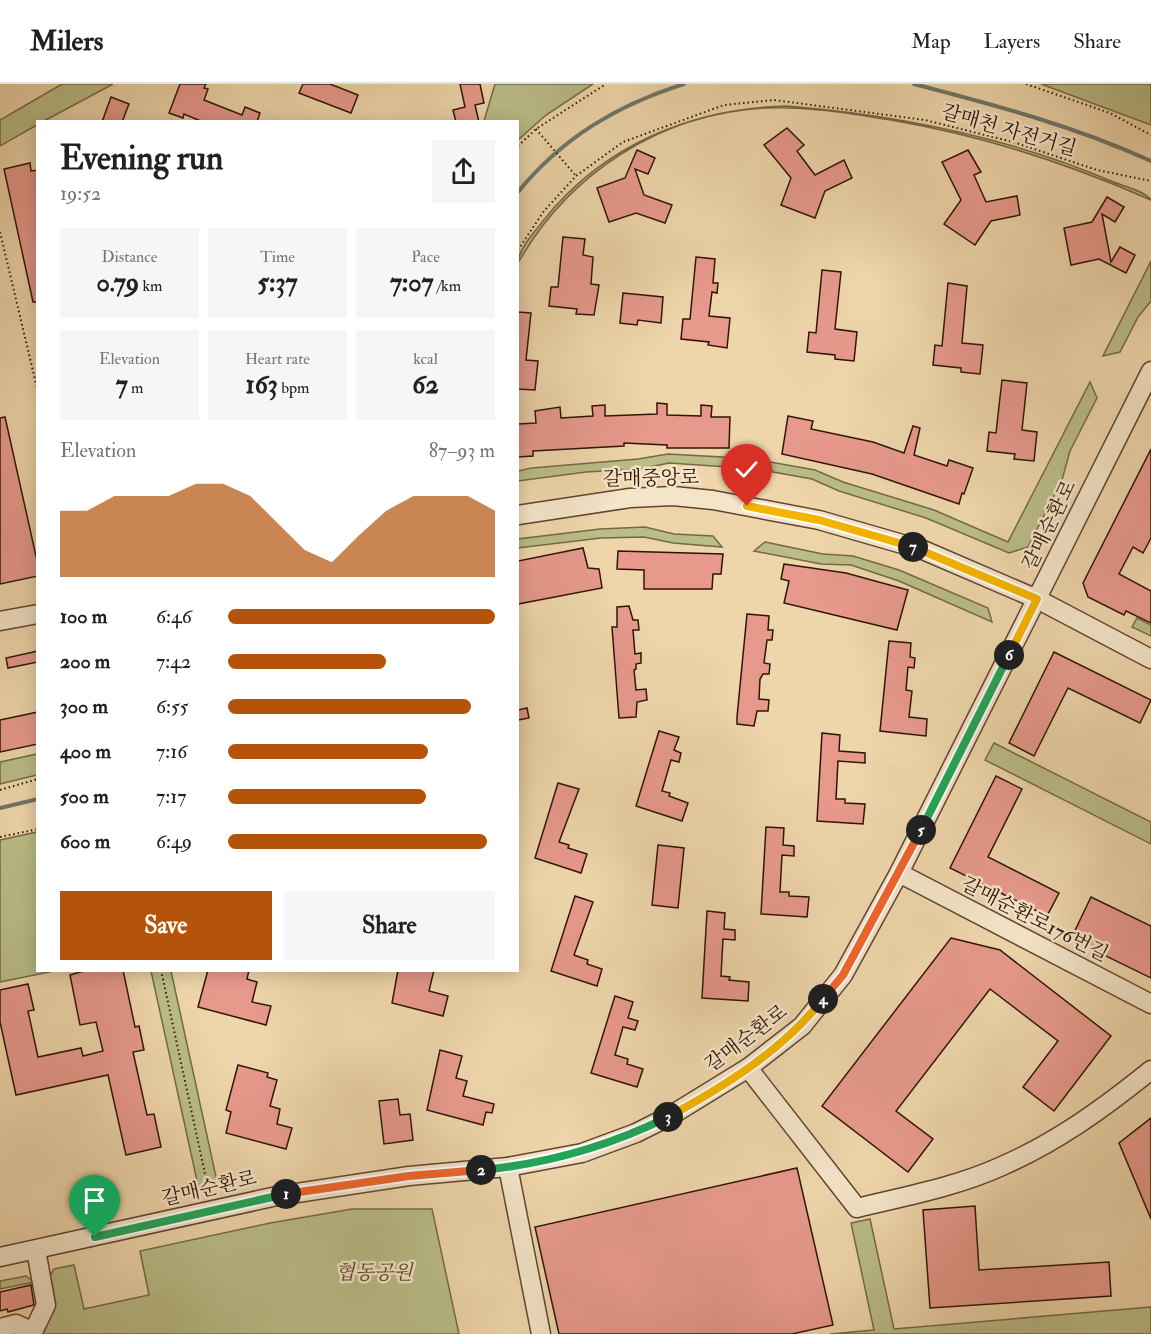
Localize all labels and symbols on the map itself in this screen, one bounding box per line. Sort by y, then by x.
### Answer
street label: 갈매천 자전거길 [939,99,1079,161]
pin [721,444,772,506]
street label: 갈매중앙로 [602,465,700,491]
street label: 갈매순환로 [1017,476,1081,574]
pin: 7 [898,532,928,562]
pin: 6 [994,640,1024,670]
pin: 5 [906,815,936,845]
street label: 갈매순환로176번길 [957,871,1113,967]
pin: 4 [808,984,838,1014]
street label: 갈매순환로 [700,999,792,1077]
pin: 3 [653,1102,683,1132]
pin: 2 [466,1155,496,1185]
street label: 갈매순환로 [159,1165,259,1211]
pin [69,1175,120,1237]
pin: 1 [271,1179,301,1209]
park label: 협동공원 [335,1260,414,1285]

